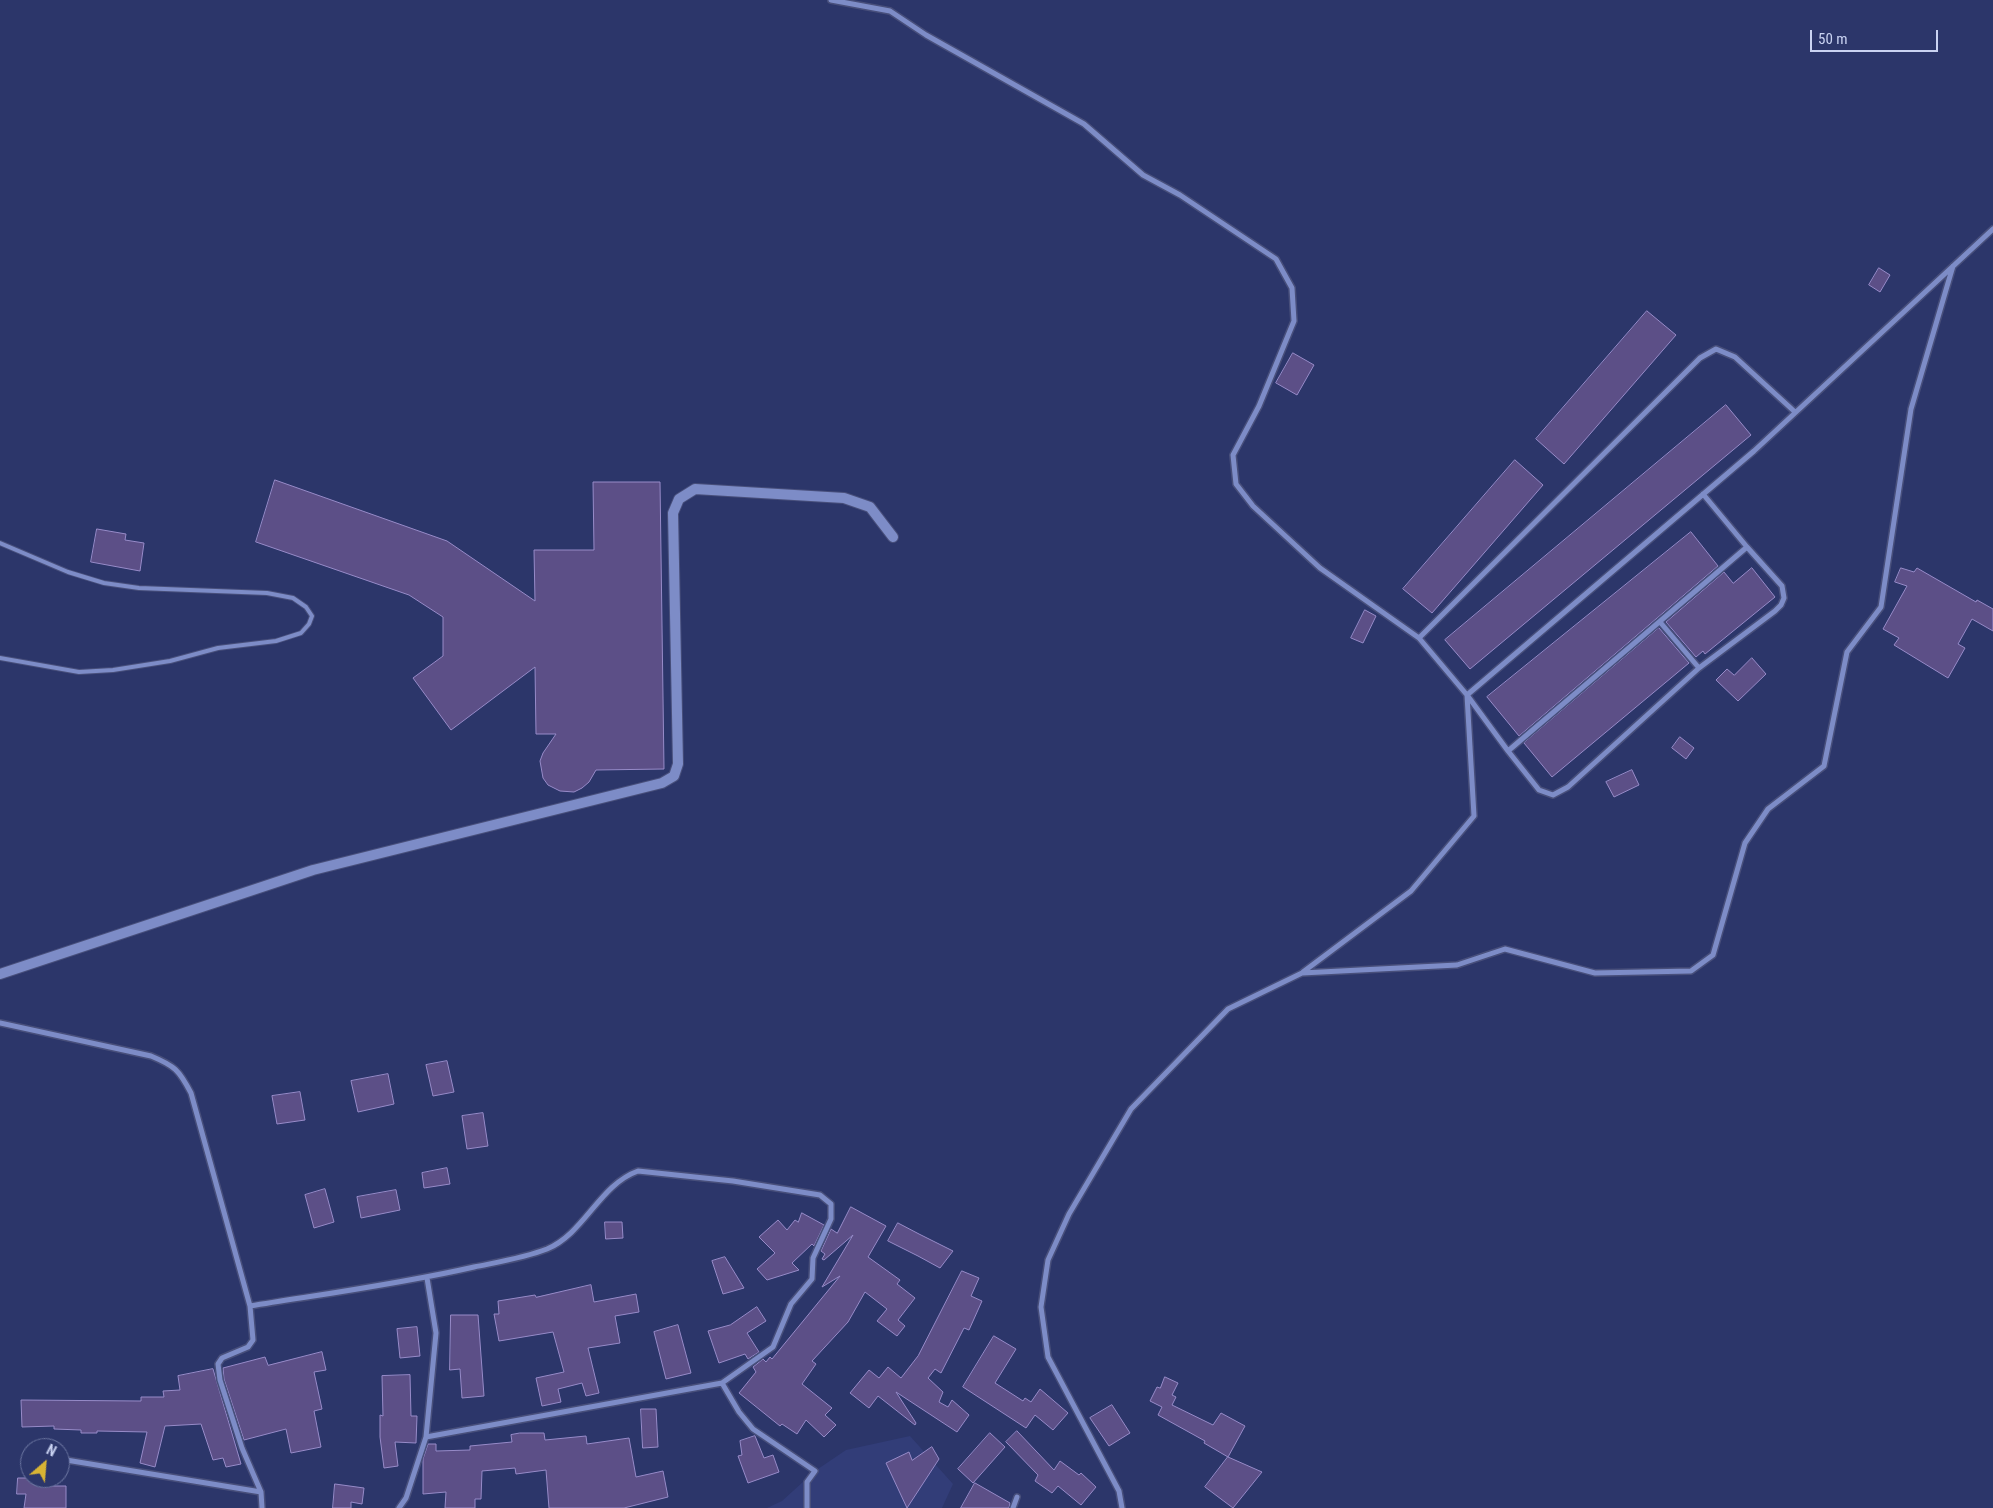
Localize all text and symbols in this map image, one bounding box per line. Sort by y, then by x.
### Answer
scale bar [1813,20,1940,52]
text: 50 m [1818,30,1848,48]
north arrow [20,1438,70,1488]
text: N [44,1441,59,1460]

